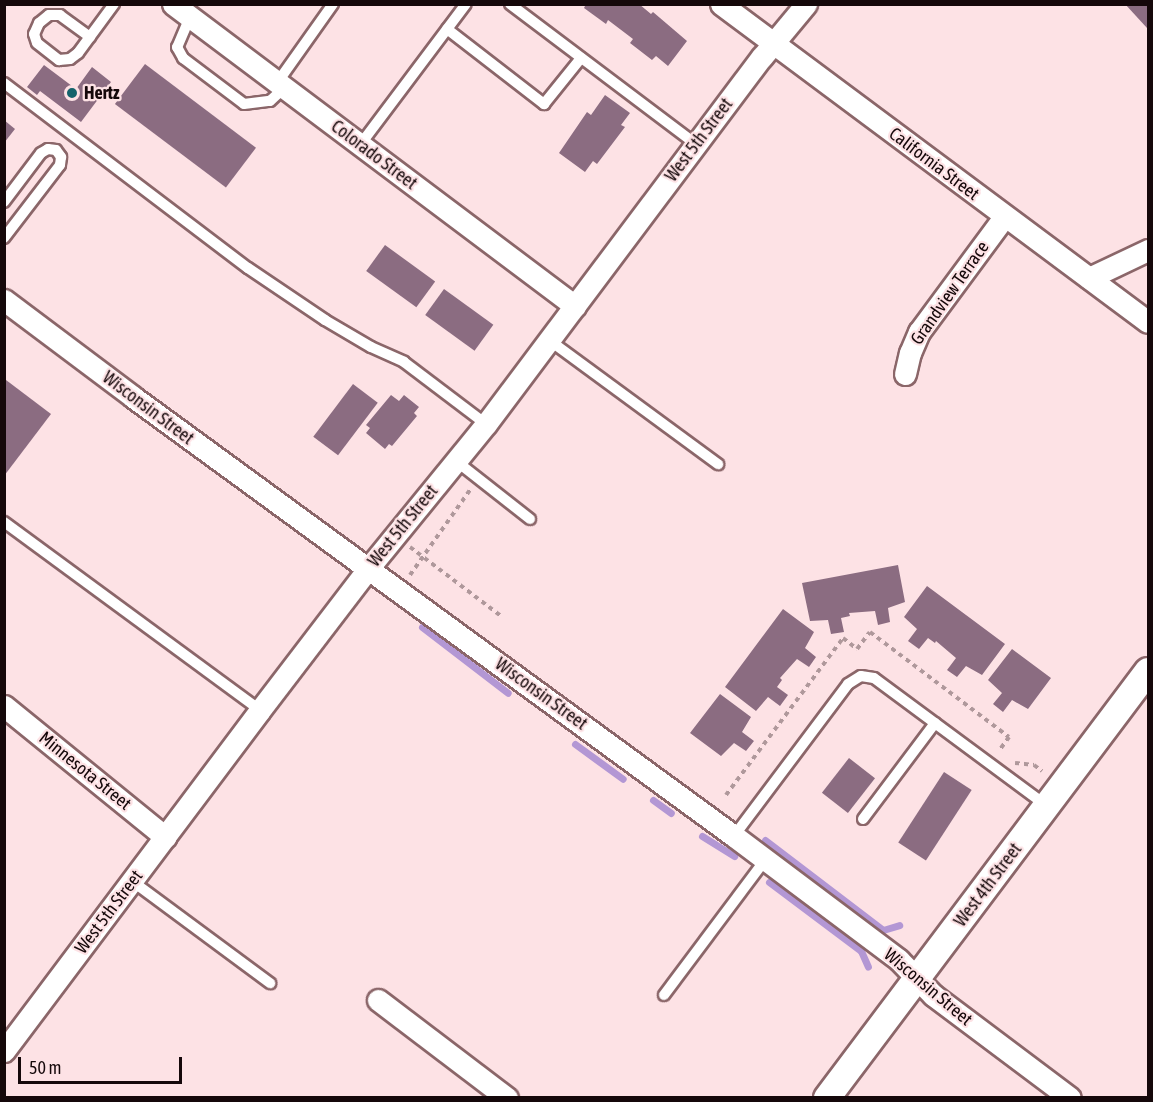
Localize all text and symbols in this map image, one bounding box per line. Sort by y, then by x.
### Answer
place label: Hertz [84,82,119,104]
marker: Hertz [65,86,79,100]
street label: West 5th Street [661,94,737,186]
street label: Colorado Street [327,116,421,194]
street label: California Street [885,123,983,205]
street label: Grandview Terrace [906,237,994,349]
street label: Wisconsin Street [98,367,198,449]
street label: West 5th Street [363,481,443,571]
street label: Wisconsin Street [491,653,591,735]
street label: Minnesota Street [35,727,135,815]
street label: West 4th Street [950,839,1026,931]
street label: West 5th Street [71,866,147,958]
street label: Wisconsin Street [879,944,977,1030]
scale bar [21,1045,184,1083]
text: 50 m [29,1057,61,1078]

